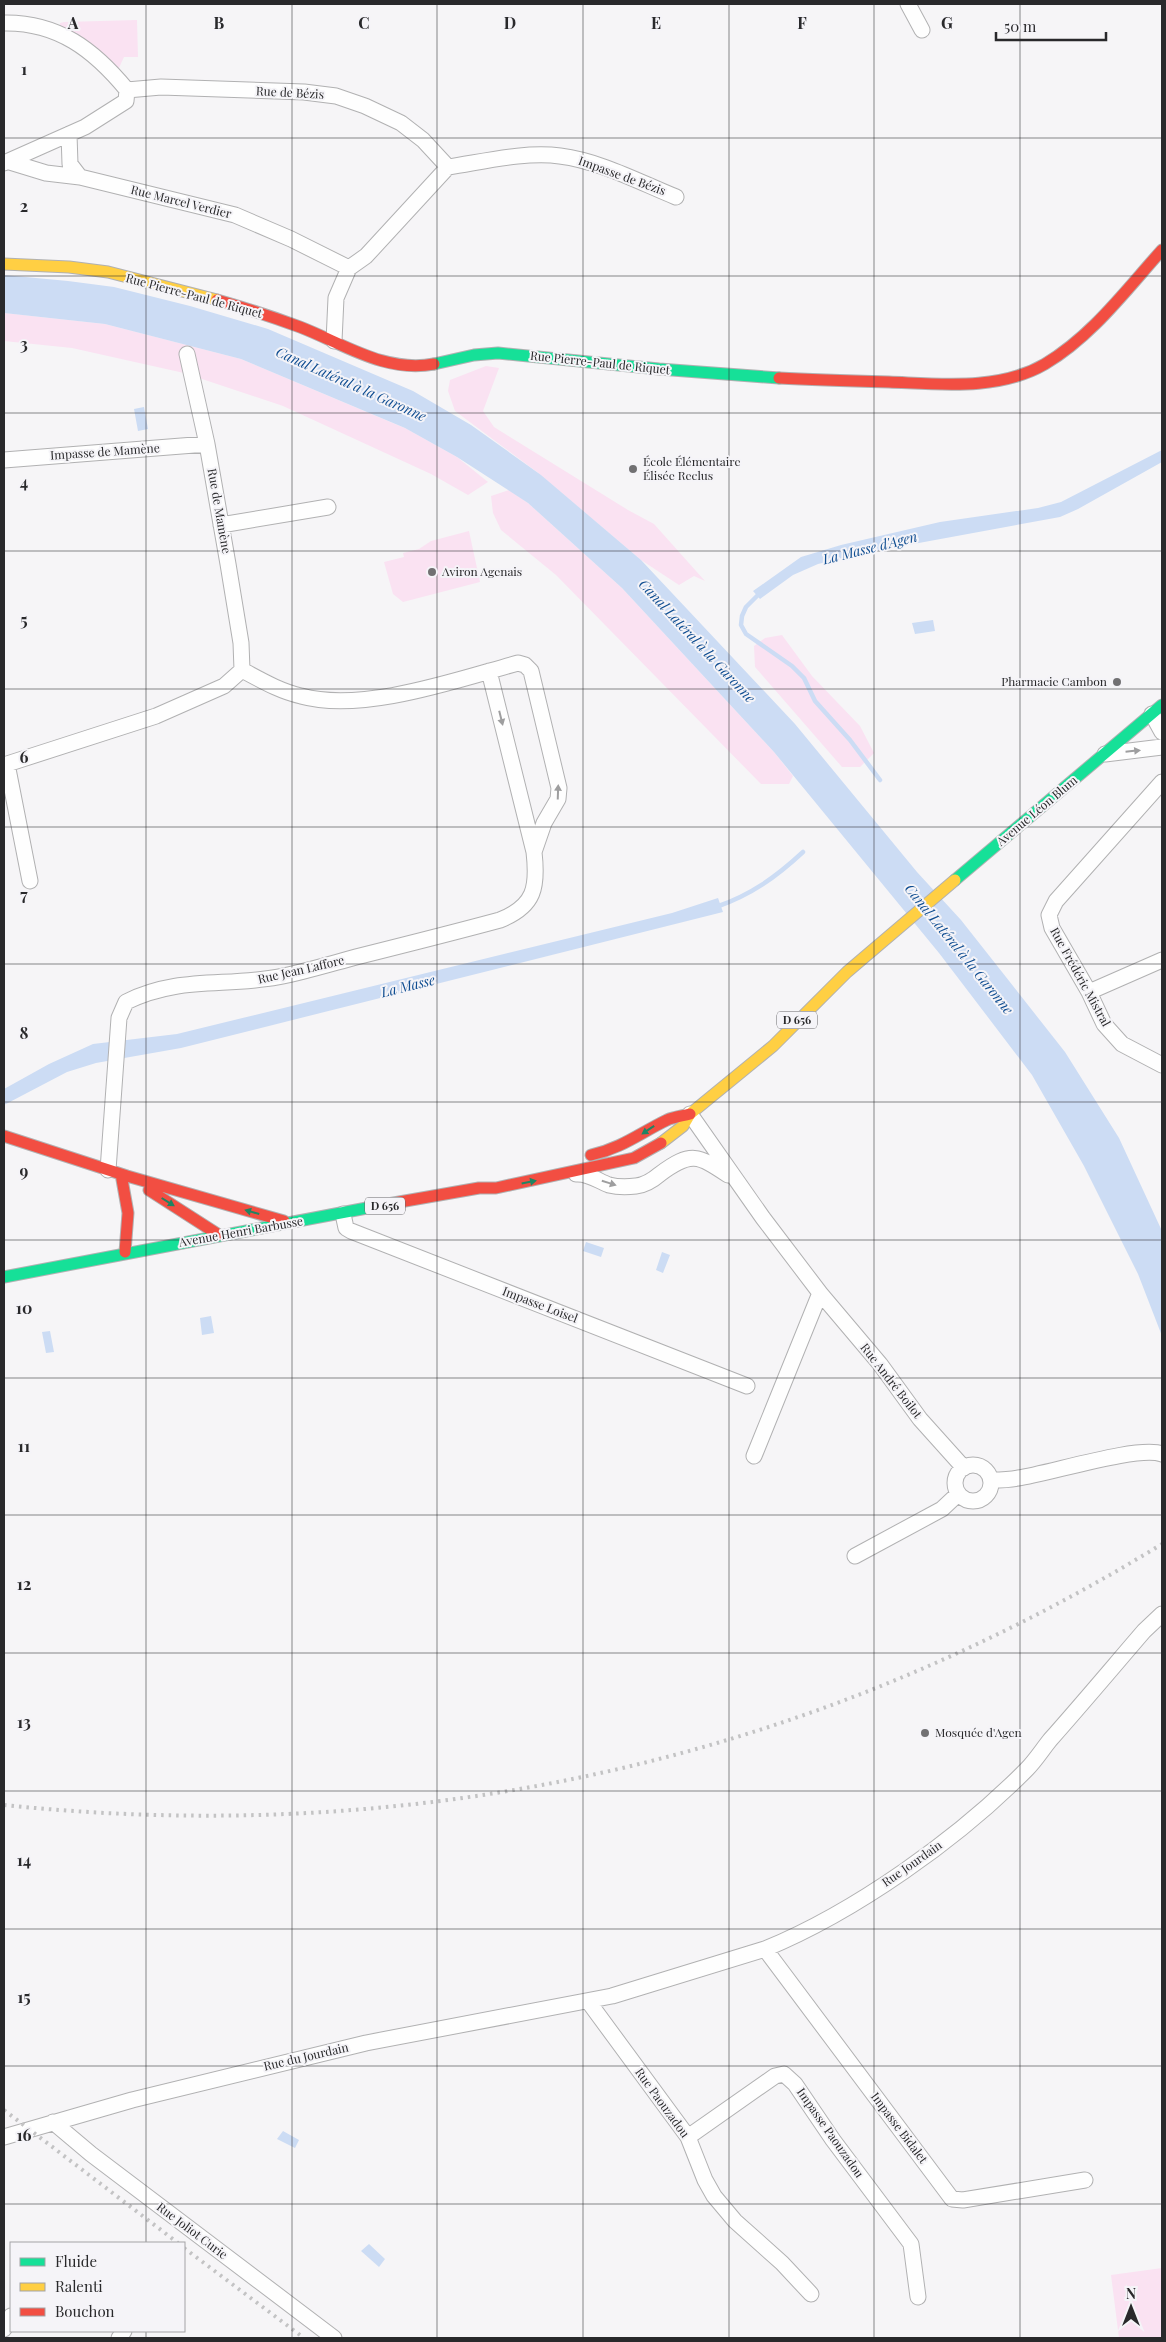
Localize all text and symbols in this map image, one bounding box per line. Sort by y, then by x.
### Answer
scale bar [996,10,1106,42]
text: A [67,12,79,33]
text: B [214,12,225,33]
text: C [358,12,370,33]
text: D [504,12,516,33]
text: E [651,12,661,33]
text: F [797,12,807,33]
text: G [941,12,953,33]
text: 50 m [1004,16,1037,36]
text: 1 [21,58,27,79]
street label: Rue de Bézis [256,82,324,102]
street label: Impasse de Bézis [577,152,668,198]
street label: Rue Marcel Verdier [129,181,234,221]
text: 2 [20,195,28,216]
street label: Rue Pierre-Paul de Riquet [124,269,265,321]
text: 3 [20,333,28,354]
water label: Canal Latéral à la Garonne [273,342,429,425]
street label: Rue Pierre-Paul de Riquet [529,347,672,377]
street label: Impasse de Mamène [50,439,160,463]
place label: École Élémentaire Élisée Reclus [643,453,740,483]
marker: École Élémentaire Élisée Reclus [627,463,639,475]
street label: Rue de Mamène [205,467,235,555]
text: 4 [20,471,28,492]
water label: La Masse d'Agen [820,527,919,569]
place label: Aviron Agenais [441,563,522,579]
marker: Aviron Agenais [426,566,438,578]
water label: Canal Latéral à la Garonne [635,575,760,707]
text: 5 [20,609,28,630]
place label: Pharmacie Cambon [1001,673,1107,689]
marker: Pharmacie Cambon [1111,676,1123,688]
one-way arrow [497,711,505,726]
text: 6 [20,746,29,767]
one-way arrow [1125,747,1141,755]
street label: Avenue Léon Blum [992,771,1080,849]
one-way arrow [554,783,562,799]
water label: Canal Latéral à la Garonne [901,879,1018,1018]
text: 7 [20,884,28,905]
street label: Rue Frédéric Mistral [1047,924,1115,1029]
street label: Rue Jean Laffore [256,951,346,987]
water label: La Masse [378,970,437,1002]
road number: D 656 [777,1012,817,1028]
text: 8 [20,1022,29,1043]
one-way arrow [642,1125,655,1135]
text: 9 [20,1160,29,1181]
one-way arrow [522,1177,538,1185]
one-way arrow [602,1180,617,1188]
one-way arrow [161,1198,174,1207]
road number: D 656 [365,1198,405,1214]
one-way arrow [244,1208,259,1216]
street label: Avenue Henri Barbusse [177,1212,304,1250]
street label: Impasse Loisel [500,1282,581,1326]
text: 10 [16,1297,32,1318]
street label: Rue André Boilot [857,1340,927,1422]
text: 11 [18,1435,30,1456]
text: 12 [17,1573,31,1594]
text: 13 [17,1711,31,1732]
place label: Mosquée d'Agen [935,1724,1022,1740]
marker: Mosquée d'Agen [919,1727,931,1739]
street label: Rue Jourdain [878,1837,945,1890]
text: 14 [17,1849,31,1870]
text: 15 [17,1986,31,2007]
street label: Rue du Jourdain [262,2038,350,2074]
street label: Rue Paouzadou [632,2064,694,2140]
street label: Impasse Paouzadou [794,2084,868,2181]
street label: Impasse Bidalet [868,2089,932,2167]
text: 16 [16,2124,32,2145]
street label: Rue Joliot Curie [154,2198,231,2262]
legend [10,2242,185,2332]
text: Fluide [55,2251,97,2271]
text: Ralenti [55,2276,103,2296]
north arrow [1106,2282,1156,2332]
text: N [1126,2284,1136,2303]
text: Bouchon [55,2301,115,2321]

